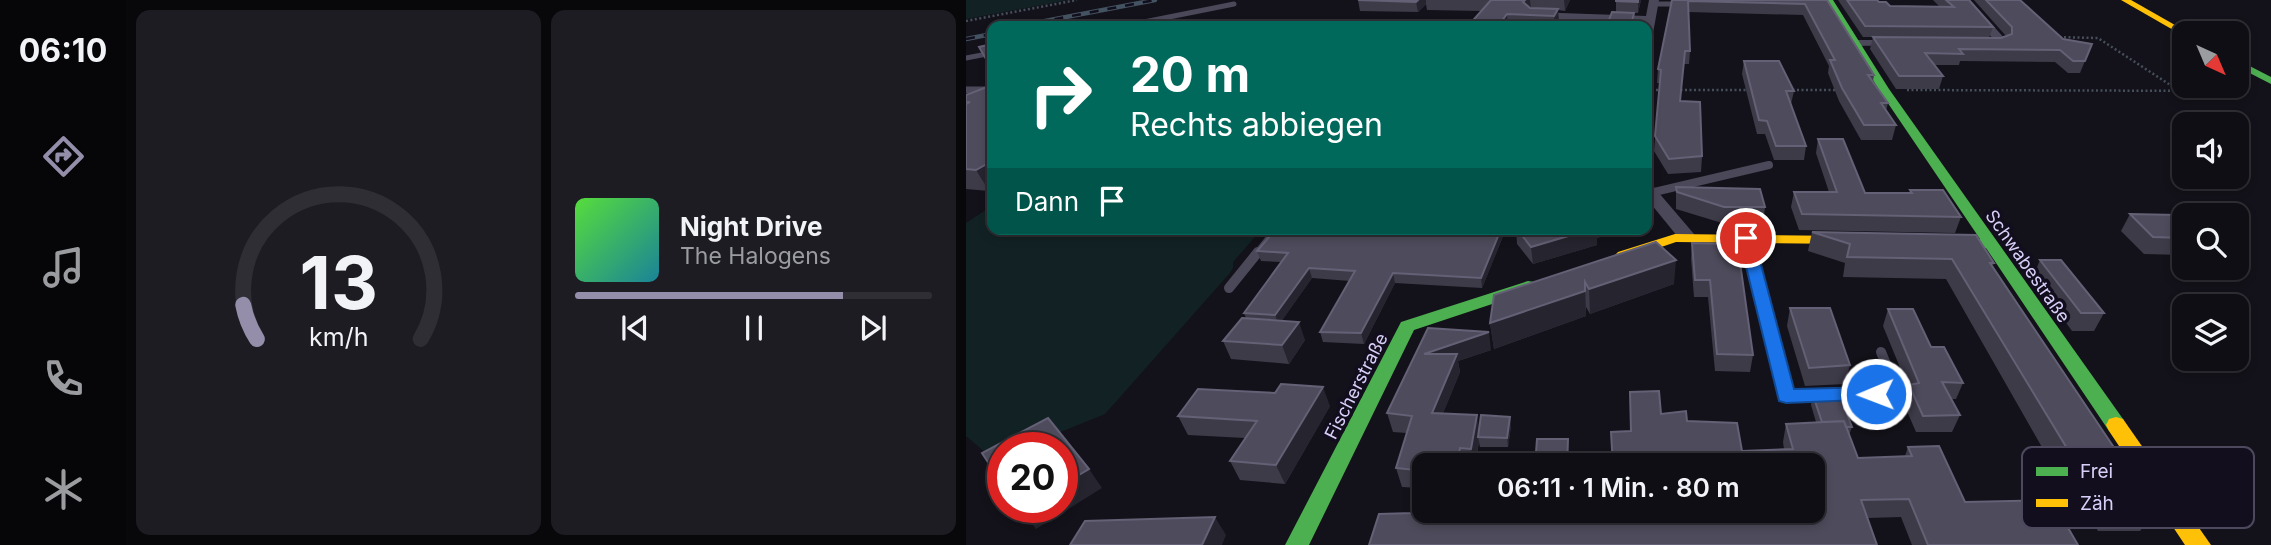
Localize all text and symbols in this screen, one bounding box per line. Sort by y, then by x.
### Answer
north arrow [2172,21,2249,98]
map controls [2172,21,2249,371]
text: 06:10 [19,31,107,70]
text: 20 m [1130,45,1250,104]
icon: right [1015,49,1106,140]
text: Rechts abbiegen [1130,105,1383,144]
button: sound [2172,112,2249,189]
icon: directions [39,132,88,181]
icon: arrive [1093,182,1131,220]
text: Dann [1015,186,1079,217]
button: search [2172,203,2249,280]
street label: Schwabestraße [1981,206,2075,326]
pin [1716,208,1776,268]
text: Night Drive [680,211,822,242]
icon: arrive [1727,219,1765,257]
text: 13 [299,238,378,327]
text: The Halogens [680,242,831,270]
icon: music [39,243,88,292]
button: layers [2172,294,2249,371]
icon: previous [616,309,654,347]
icon: pause [735,309,773,347]
icon: next [854,309,892,347]
text: km/h [309,321,368,351]
street label: Fischerstraße [1320,329,1392,443]
icon: phone [39,354,88,403]
position arrow [1839,357,1913,431]
speed limit sign: 20 [987,432,1078,523]
legend [2022,447,2254,528]
text: Frei [2080,460,2113,483]
icon: climate [39,465,88,514]
text: 06:11 · 1 Min. · 80 m [1497,472,1740,503]
text: Zäh [2080,492,2114,515]

